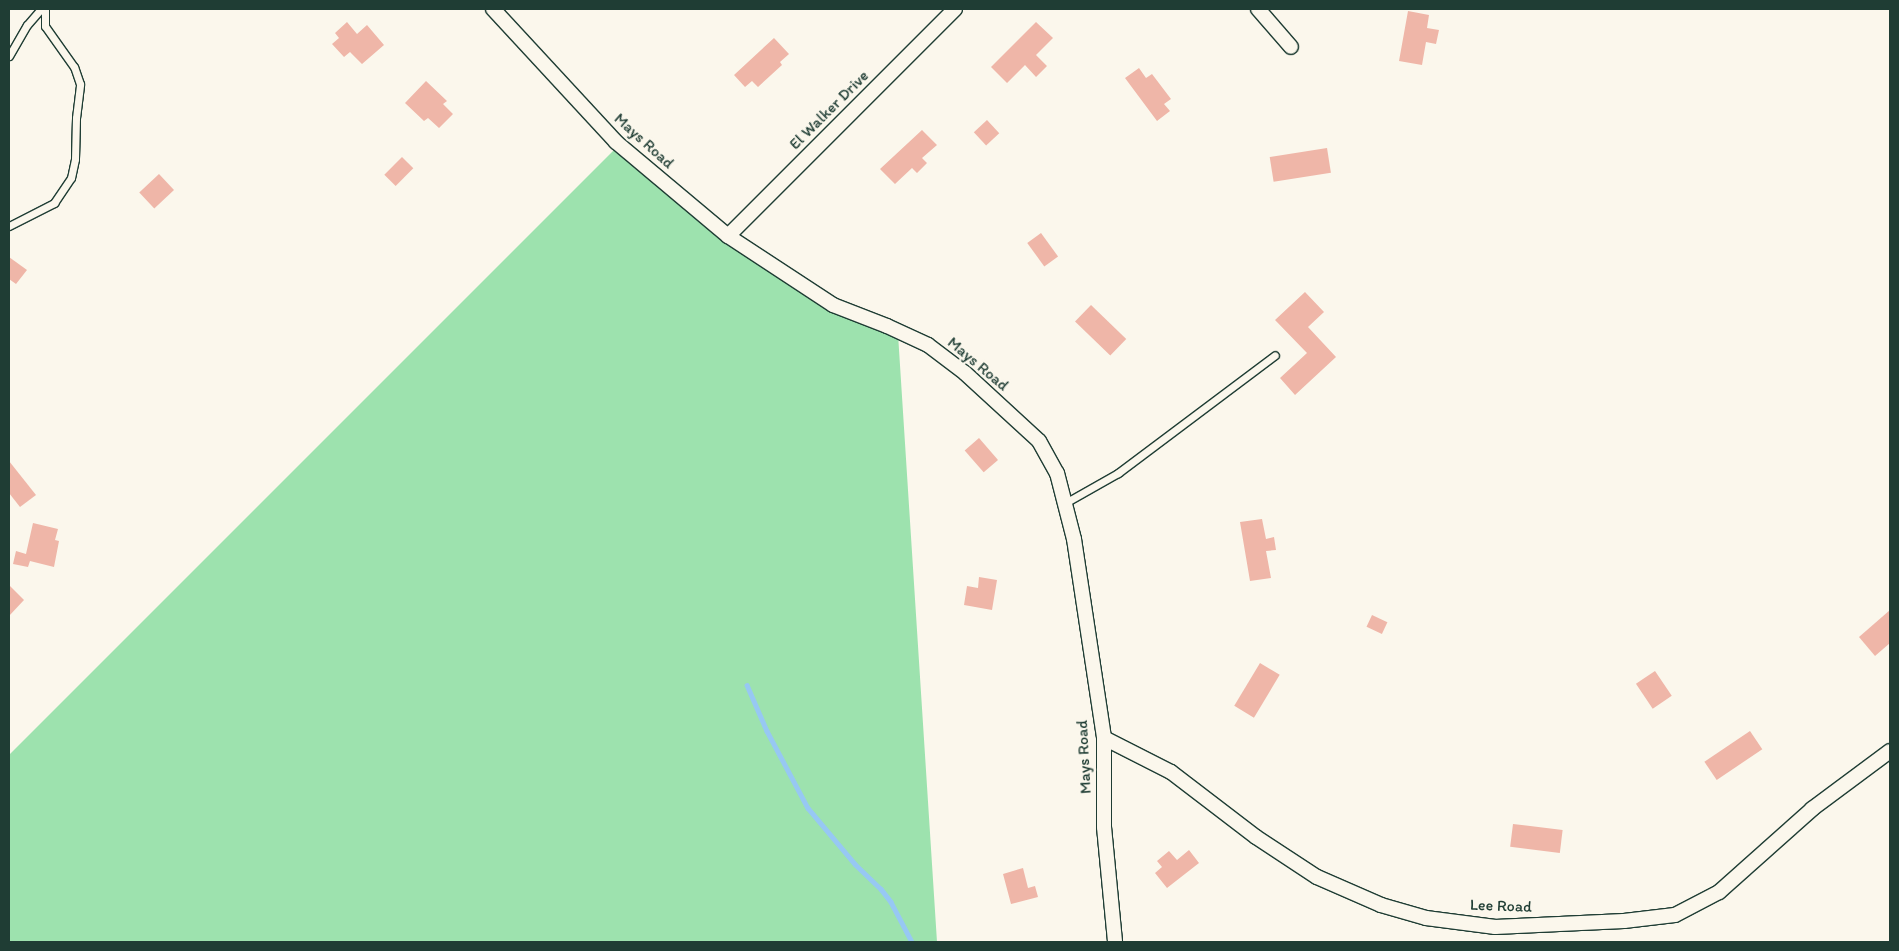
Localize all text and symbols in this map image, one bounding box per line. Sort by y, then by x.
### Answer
street label: El Walker Drive [785,66,873,154]
street label: Mays Road [610,109,678,173]
street label: Mays Road [944,333,1012,395]
street label: Mays Road [1072,720,1096,794]
street label: Lee Road [1470,895,1532,917]

